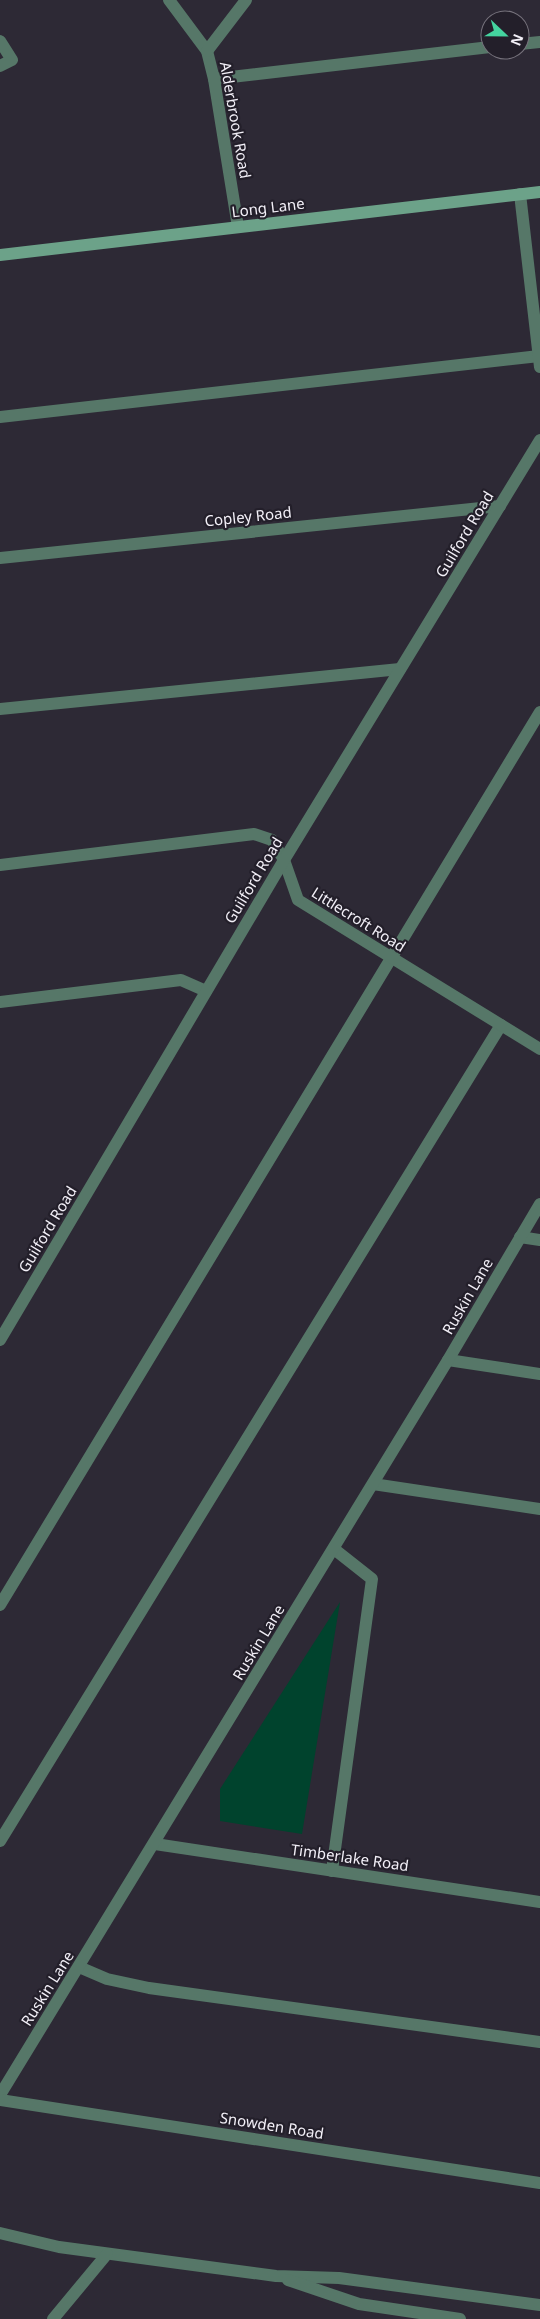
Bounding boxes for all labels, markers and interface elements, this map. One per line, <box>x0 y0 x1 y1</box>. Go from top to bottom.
north arrow <box>480 10 530 60</box>
text: N <box>507 31 528 49</box>
street label: Alderbrook Road <box>216 60 256 180</box>
street label: Long Lane <box>230 193 306 221</box>
street label: Guilford Road <box>430 487 498 581</box>
street label: Copley Road <box>203 501 293 531</box>
street label: Guilford Road <box>219 833 287 927</box>
street label: Littlecroft Road <box>308 882 410 956</box>
street label: Guilford Road <box>13 1182 81 1276</box>
street label: Ruskin Lane <box>437 1254 497 1338</box>
street label: Ruskin Lane <box>228 1600 288 1684</box>
street label: Timberlake Road <box>290 1839 410 1875</box>
street label: Ruskin Lane <box>16 1947 78 2029</box>
street label: Snowden Road <box>219 2107 325 2143</box>

